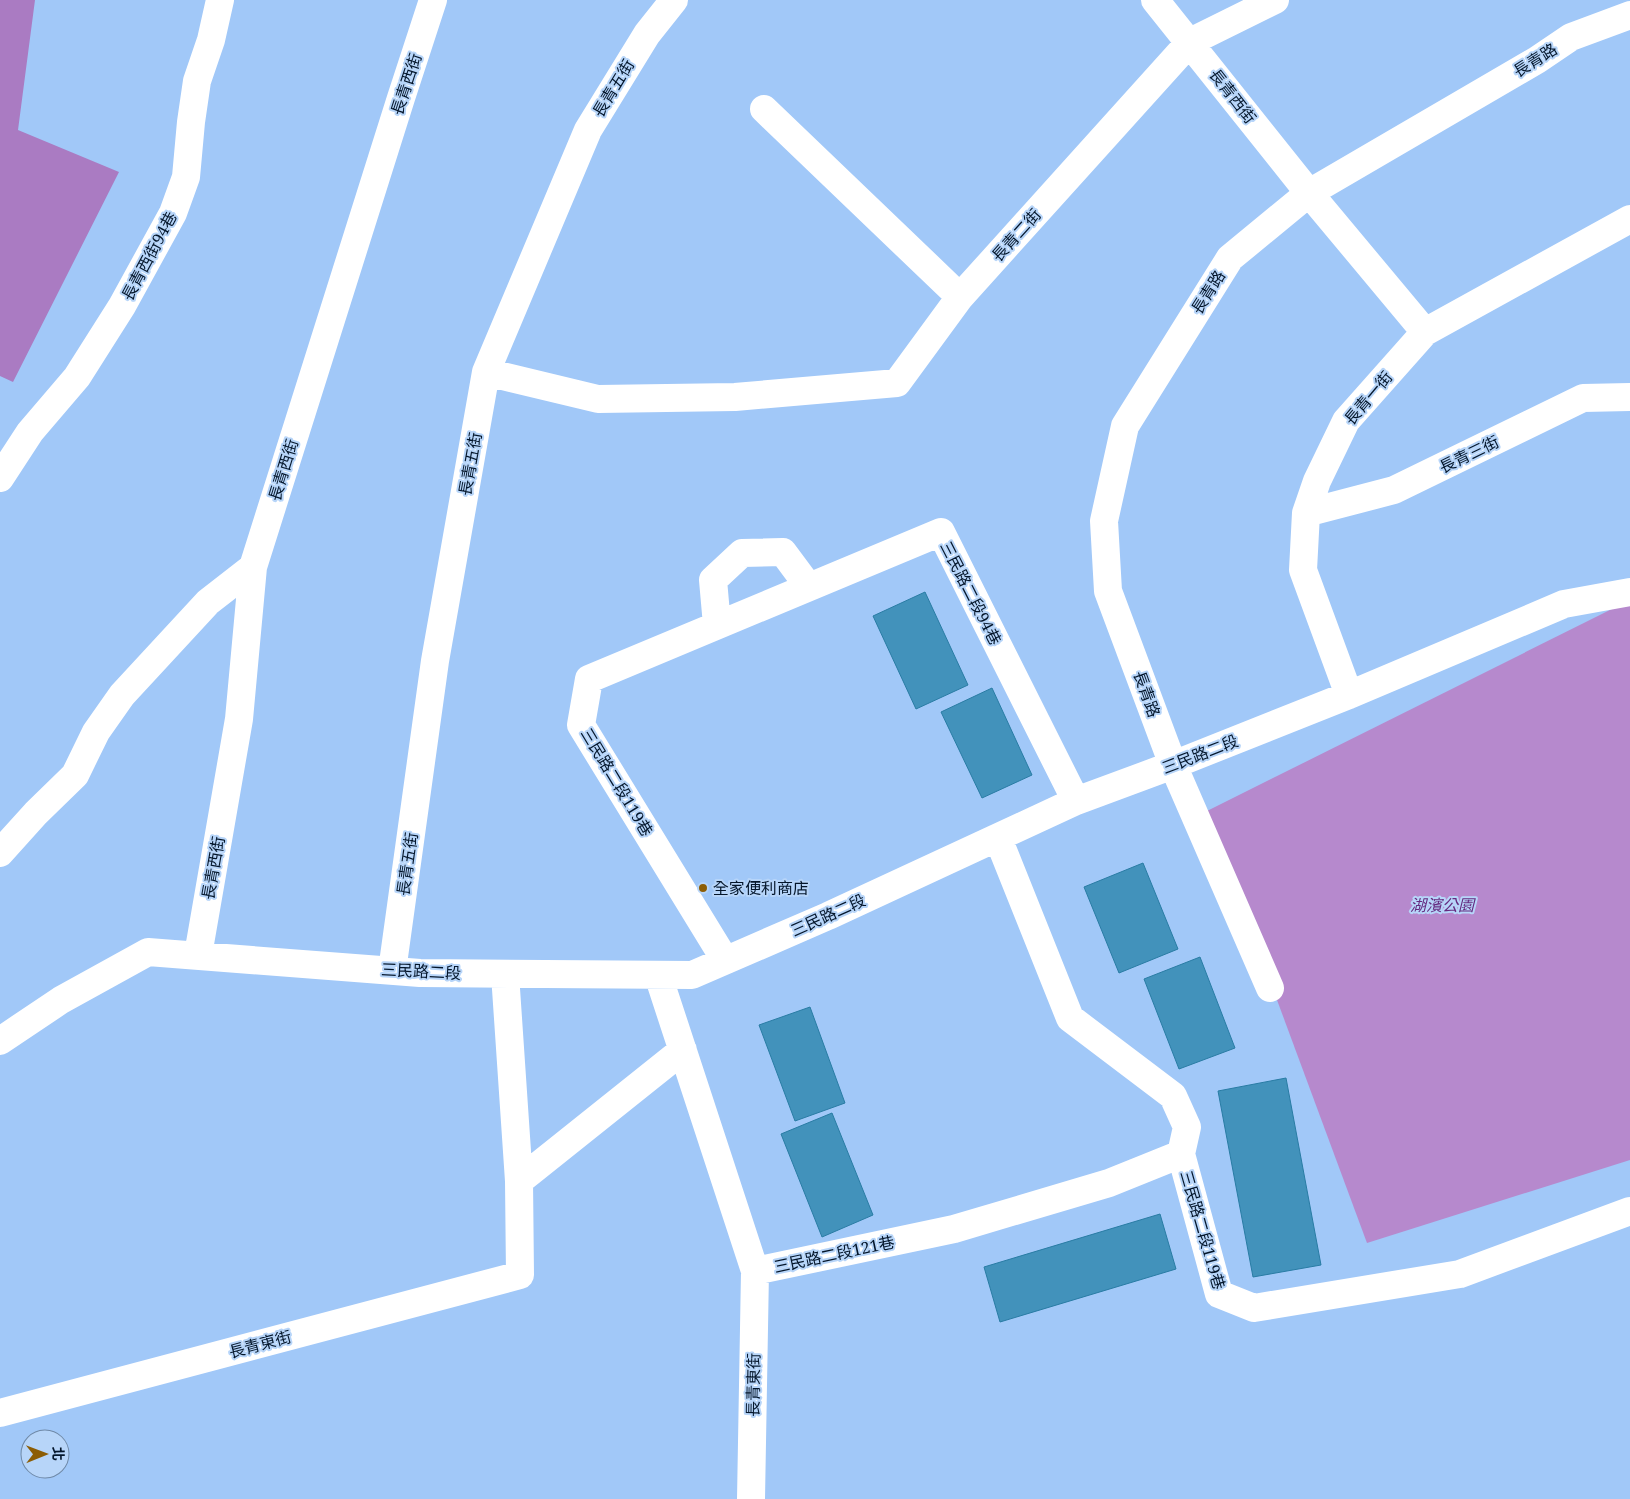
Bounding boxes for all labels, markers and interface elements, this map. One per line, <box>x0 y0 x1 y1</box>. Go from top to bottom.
street label: 長青路 <box>1509 38 1561 82</box>
street label: 長青西街 <box>386 50 426 118</box>
street label: 長青五街 <box>587 55 639 121</box>
street label: 長青西街 <box>1205 64 1261 128</box>
street label: 長青二街 <box>986 204 1046 266</box>
street label: 長青西街94巷 <box>116 208 182 304</box>
street label: 長青路 <box>1186 266 1230 318</box>
street label: 長青一街 <box>1339 366 1397 430</box>
street label: 長青三街 <box>1435 430 1503 478</box>
street label: 長青五街 <box>454 431 486 497</box>
street label: 長青西街 <box>263 436 303 504</box>
street label: 三民路二段94巷 <box>935 537 1007 649</box>
street label: 長青路 <box>1128 668 1166 720</box>
street label: 三民路二段119巷 <box>576 724 658 840</box>
street label: 三民路二段 <box>1159 729 1241 779</box>
street label: 長青五街 <box>392 831 422 897</box>
street label: 長青西街 <box>197 835 229 901</box>
place label: 全家便利商店 <box>713 877 809 899</box>
marker: 全家便利商店 <box>697 882 709 894</box>
street label: 三民路二段 <box>787 889 869 941</box>
park label: 湖濱公園 <box>1410 894 1476 916</box>
street label: 三民路二段 <box>380 958 462 984</box>
street label: 三民路二段119巷 <box>1175 1168 1231 1292</box>
street label: 三民路二段121巷 <box>772 1230 896 1278</box>
street label: 長青東街 <box>226 1325 294 1363</box>
street label: 長青東街 <box>741 1353 765 1417</box>
north arrow <box>20 1429 70 1479</box>
text: 北 <box>49 1447 68 1461</box>

